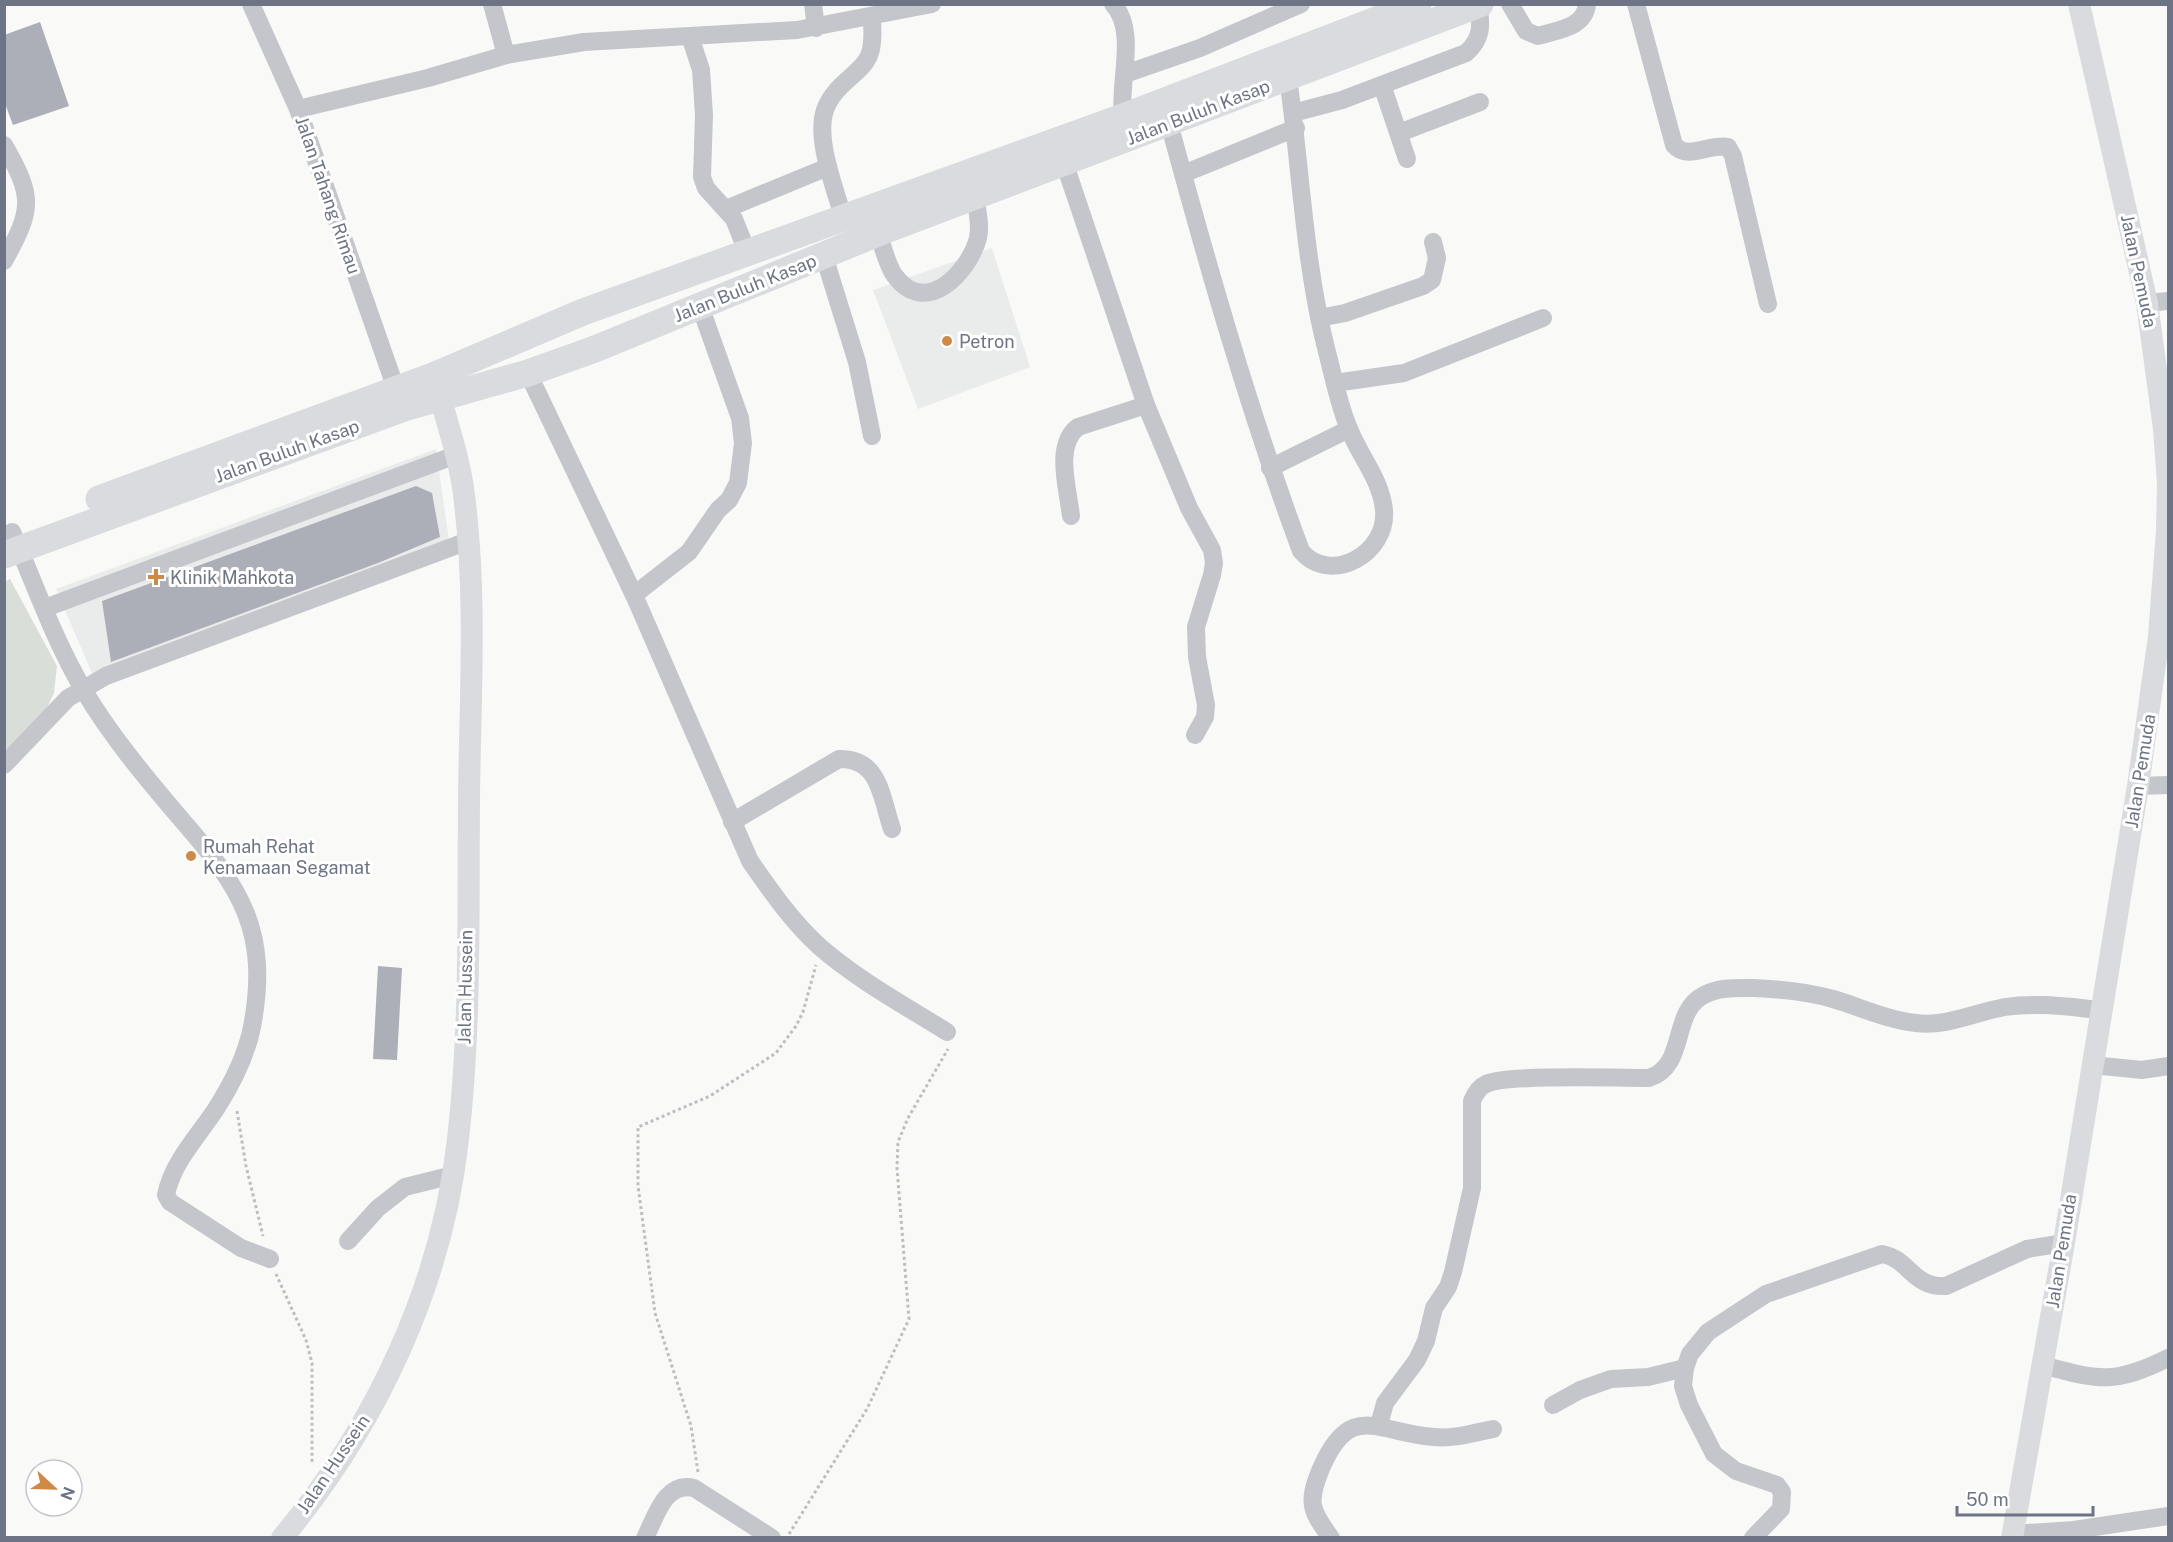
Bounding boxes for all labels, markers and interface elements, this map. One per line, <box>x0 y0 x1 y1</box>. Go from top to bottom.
street label: Jalan Buluh Kasap <box>1123 75 1273 149</box>
street label: Jalan Tahang Rimau <box>291 113 365 277</box>
street label: Jalan Pemuda <box>2117 212 2161 330</box>
street label: Jalan Buluh Kasap <box>671 250 819 326</box>
place label: Petron <box>959 331 1015 352</box>
marker: Petron <box>940 334 954 348</box>
street label: Jalan Buluh Kasap <box>212 415 362 487</box>
place label: Klinik Mahkota <box>170 567 294 588</box>
marker: Klinik Mahkota <box>147 568 165 586</box>
street label: Jalan Pemuda <box>2121 712 2159 830</box>
place label: Rumah Rehat Kenamaan Segamat <box>203 836 371 878</box>
marker: Rumah Rehat Kenamaan Segamat <box>184 849 198 863</box>
street label: Jalan Hussein <box>454 930 476 1044</box>
street label: Jalan Pemuda <box>2042 1192 2080 1310</box>
street label: Jalan Hussein <box>292 1411 374 1517</box>
north arrow <box>24 1458 84 1518</box>
scale bar <box>1957 1479 2094 1517</box>
text: N <box>56 1484 79 1503</box>
text: 50 m <box>1966 1489 2009 1510</box>

